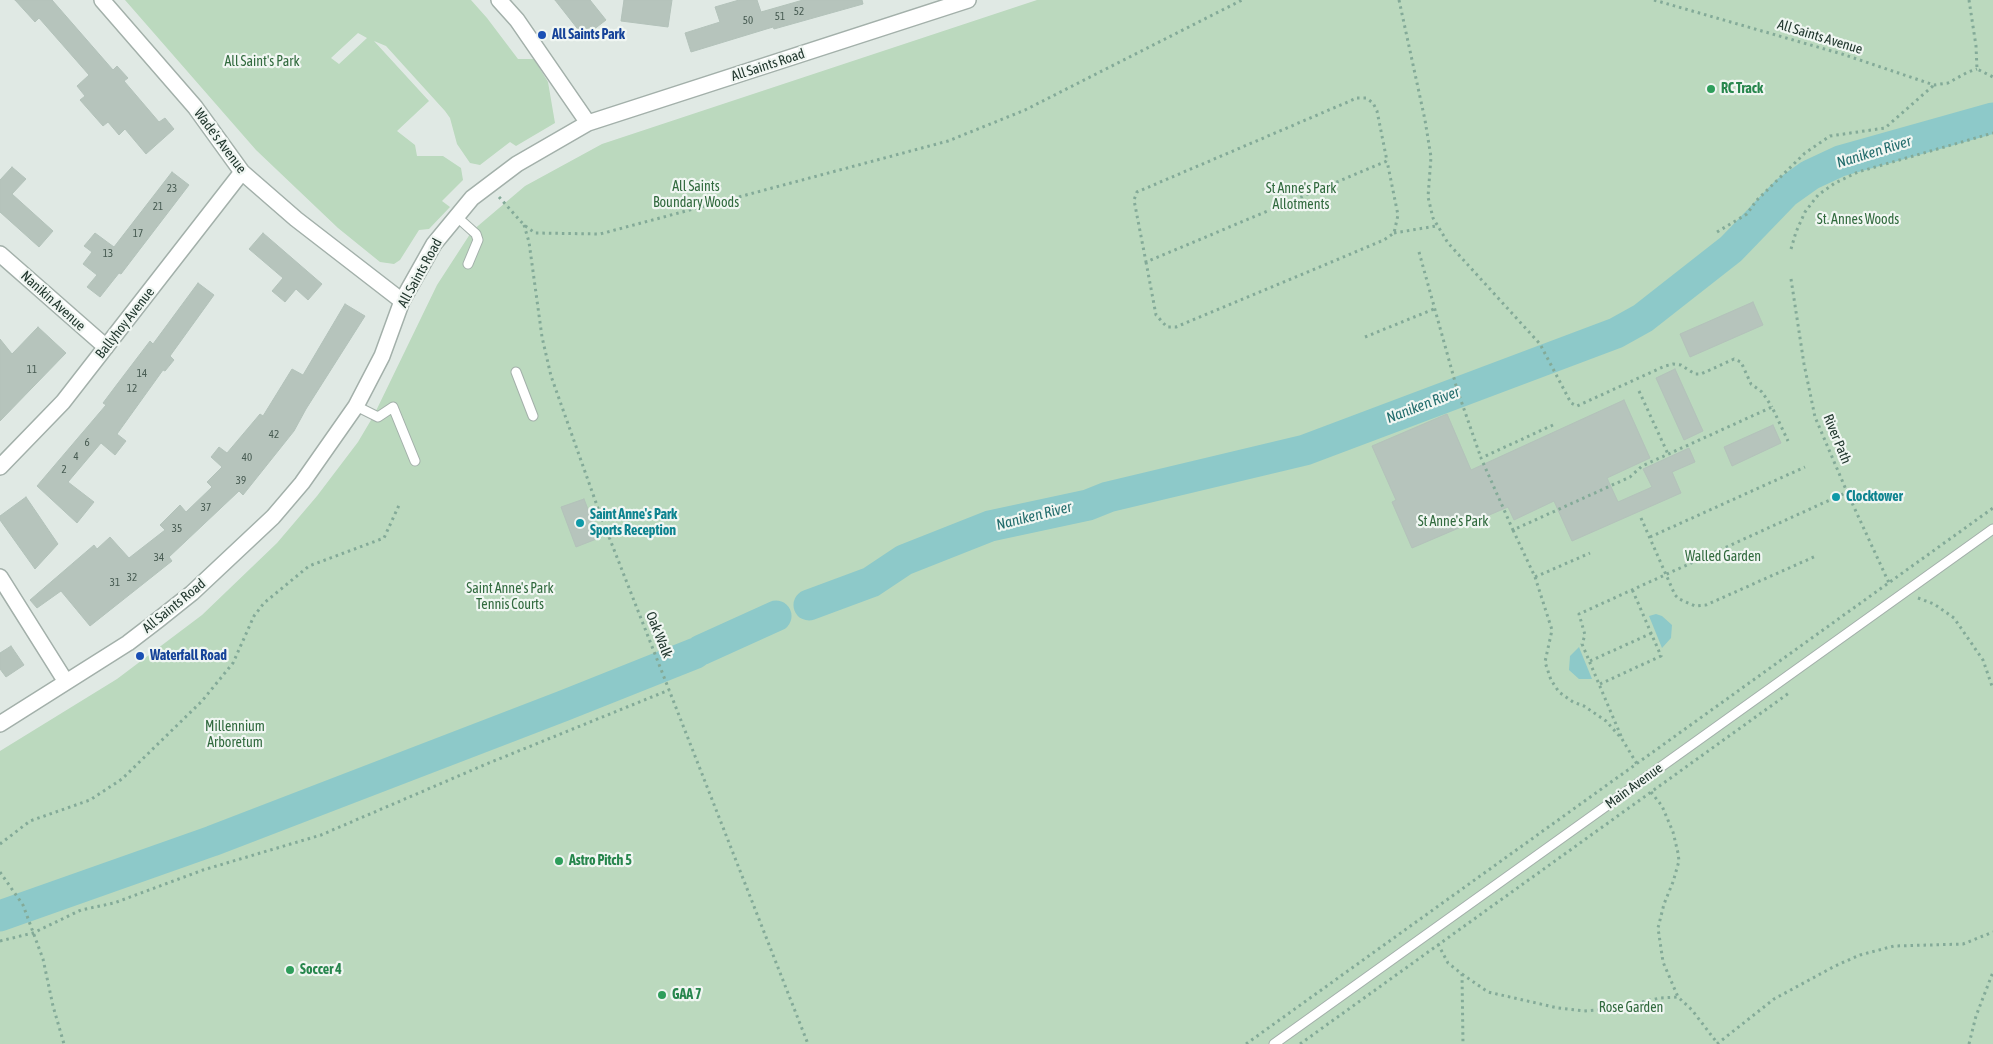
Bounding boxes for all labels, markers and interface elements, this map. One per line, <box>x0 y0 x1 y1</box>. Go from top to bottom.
house number: 52 <box>794 5 804 19</box>
house number: 51 <box>775 10 785 24</box>
house number: 50 <box>743 14 753 28</box>
street label: All Saints Avenue <box>1775 16 1865 58</box>
place label: All Saints Park <box>552 27 625 43</box>
marker: All Saints Park <box>536 29 548 41</box>
street label: All Saints Road <box>729 45 807 85</box>
park label: All Saint's Park <box>224 54 300 70</box>
place label: RC Track <box>1721 81 1763 97</box>
marker: RC Track <box>1705 83 1717 95</box>
street label: Wade's Avenue <box>190 105 250 177</box>
water label: Naniken River <box>1834 132 1914 172</box>
park label: All Saints Boundary Woods <box>653 179 739 212</box>
park label: St Anne's Park Allotments <box>1266 181 1336 213</box>
house number: 23 <box>167 182 177 196</box>
house number: 21 <box>153 200 163 214</box>
park label: St. Annes Woods <box>1817 212 1899 228</box>
house number: 17 <box>133 227 143 241</box>
street label: All Saints Road <box>394 236 446 310</box>
house number: 13 <box>103 247 113 261</box>
street label: Nanikin Avenue <box>17 268 89 334</box>
street label: Ballyhoy Avenue <box>92 284 158 362</box>
house number: 11 <box>27 363 37 377</box>
house number: 14 <box>137 367 147 381</box>
house number: 12 <box>127 382 137 396</box>
water label: Naniken River <box>1384 383 1462 427</box>
street label: River Path <box>1819 412 1855 466</box>
house number: 42 <box>269 428 279 442</box>
house number: 6 <box>84 436 90 450</box>
house number: 4 <box>73 450 79 464</box>
house number: 40 <box>242 451 252 465</box>
house number: 2 <box>61 463 67 477</box>
house number: 39 <box>236 474 246 488</box>
place label: Clocktower <box>1846 489 1903 505</box>
marker: Clocktower <box>1830 491 1842 503</box>
water label: Naniken River <box>994 498 1074 534</box>
house number: 37 <box>201 501 211 515</box>
place label: Saint Anne's Park Sports Reception <box>590 507 677 540</box>
park label: St Anne's Park <box>1418 514 1488 530</box>
marker: Saint Anne's Park Sports Reception <box>574 517 586 529</box>
house number: 35 <box>172 522 182 536</box>
park label: Walled Garden <box>1685 549 1761 565</box>
house number: 34 <box>154 551 164 565</box>
house number: 32 <box>127 571 137 585</box>
street label: All Saints Road <box>139 575 209 637</box>
house number: 31 <box>110 576 120 590</box>
park label: Saint Anne's Park Tennis Courts <box>466 581 554 614</box>
street label: Oak Walk <box>642 609 676 661</box>
place label: Waterfall Road <box>150 648 227 664</box>
marker: Waterfall Road <box>134 650 146 662</box>
park label: Millennium Arboretum <box>205 719 265 752</box>
street label: Main Avenue <box>1602 760 1666 812</box>
place label: Astro Pitch 5 <box>569 853 632 869</box>
marker: Astro Pitch 5 <box>553 855 565 867</box>
place label: Soccer 4 <box>300 962 342 978</box>
marker: Soccer 4 <box>284 964 296 976</box>
place label: GAA 7 <box>672 987 702 1003</box>
marker: GAA 7 <box>656 989 668 1001</box>
park label: Rose Garden <box>1599 1000 1663 1016</box>

